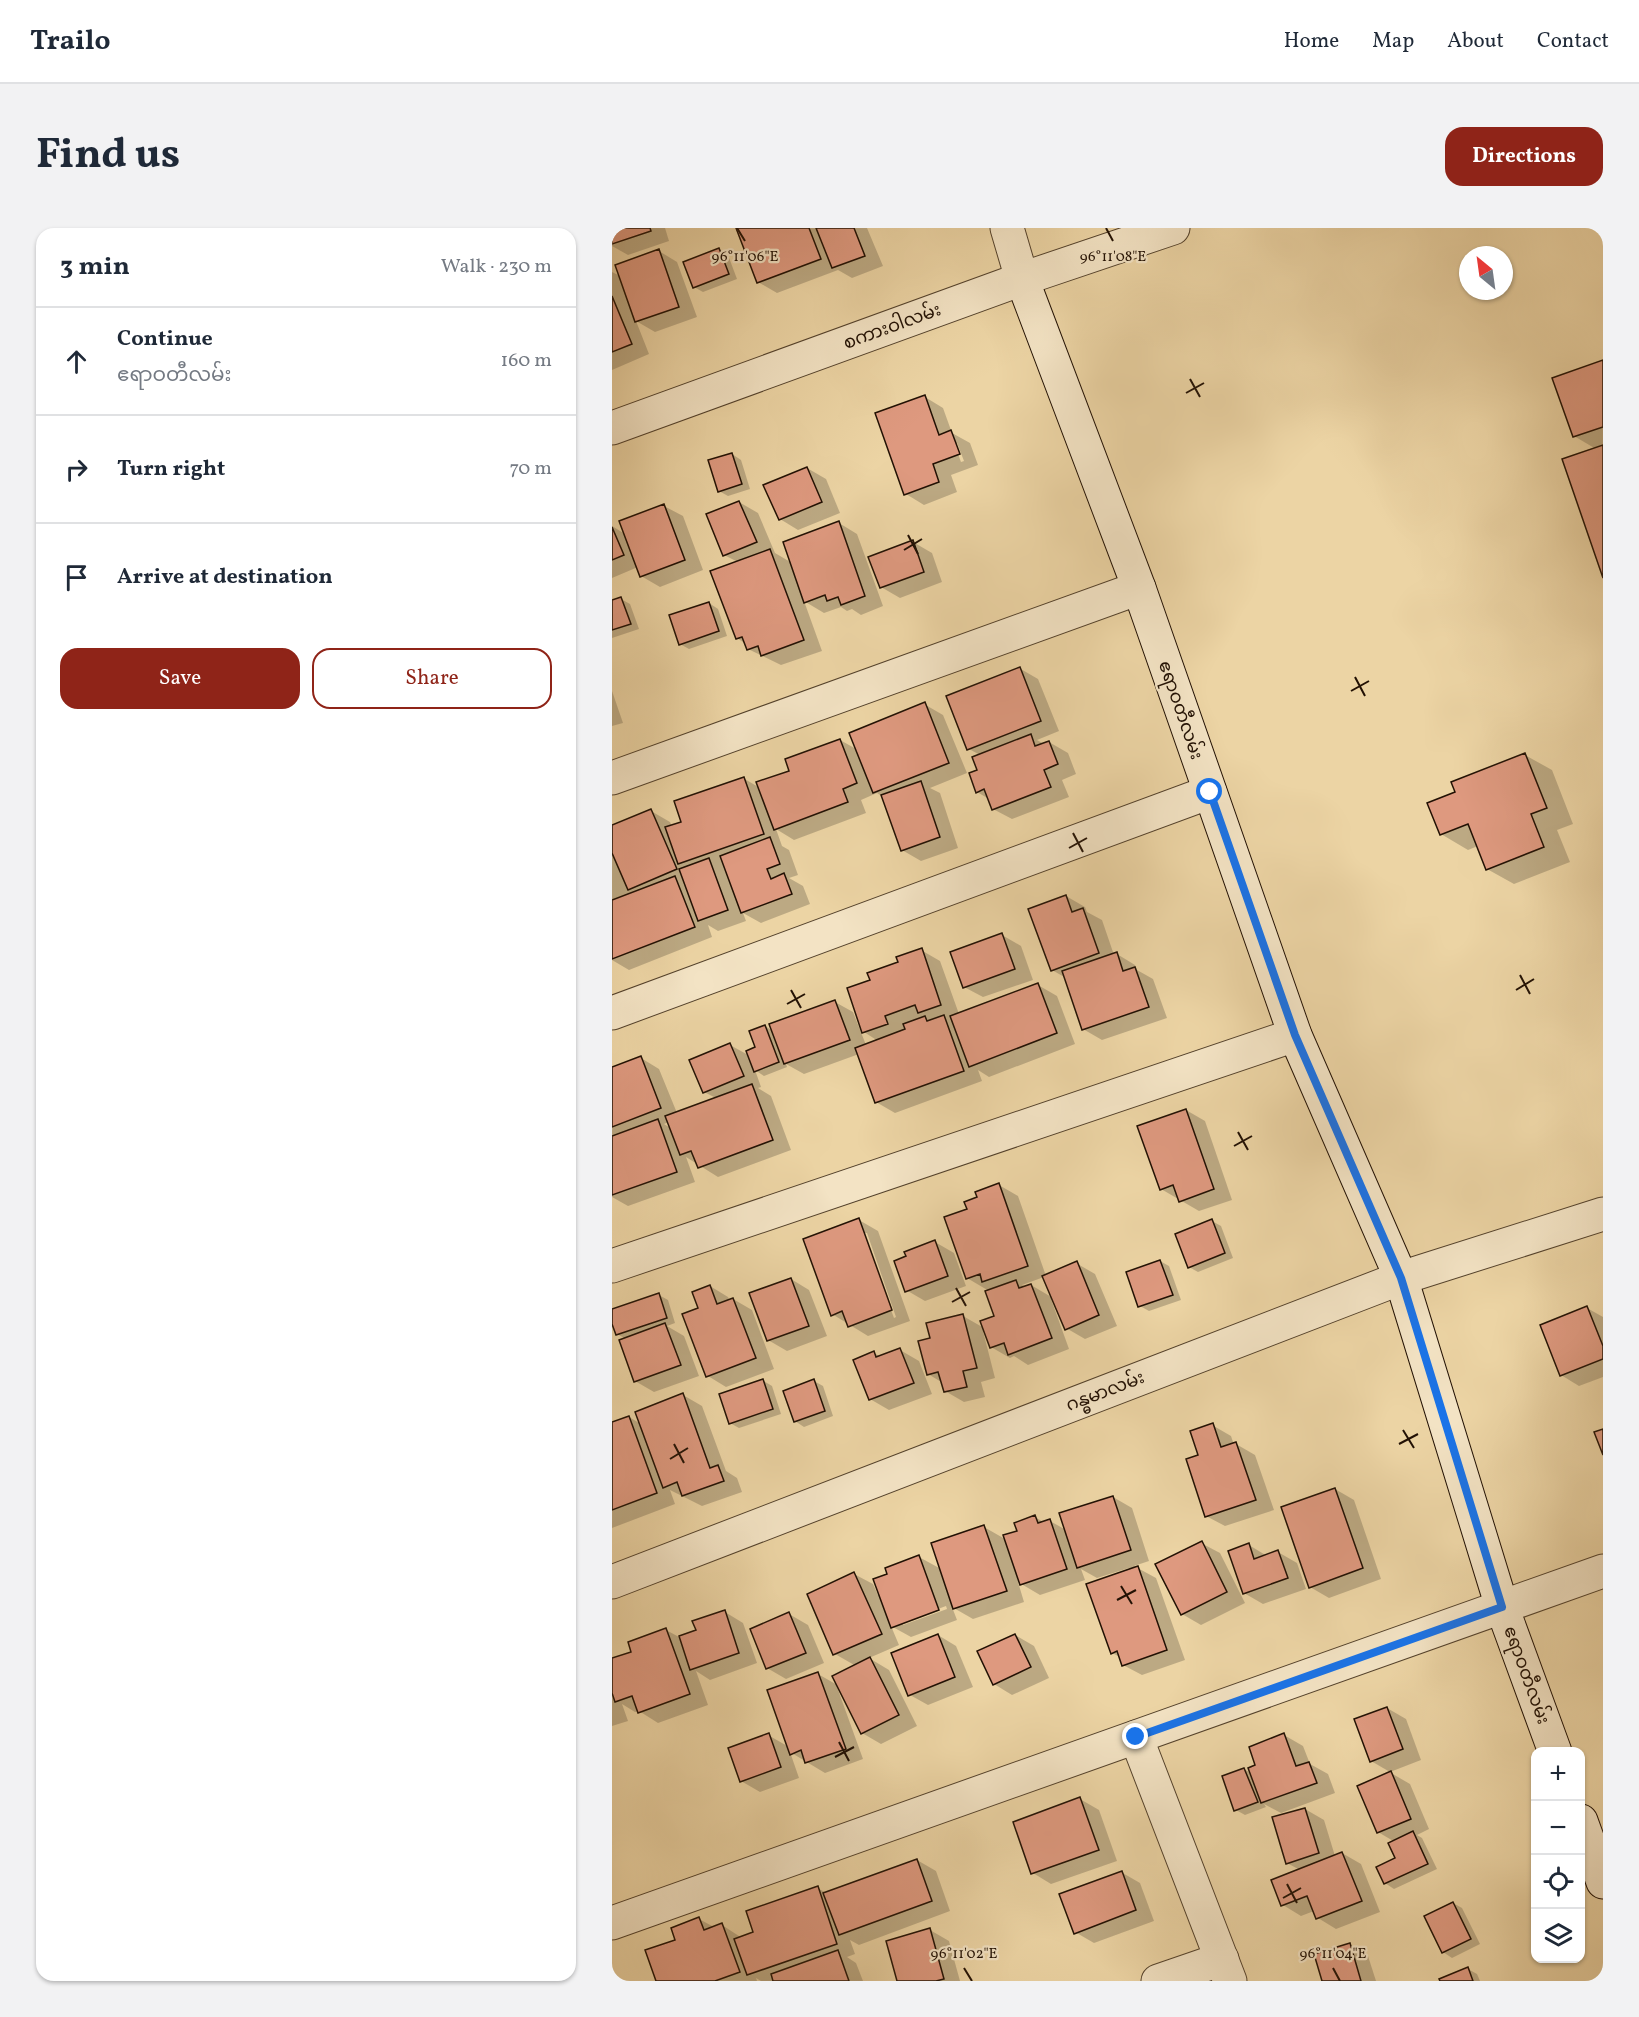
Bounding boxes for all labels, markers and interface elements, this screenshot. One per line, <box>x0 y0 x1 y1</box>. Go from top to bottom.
text: Trailo <box>30 22 111 61</box>
text: Home <box>1284 27 1339 56</box>
text: Map <box>1372 27 1414 56</box>
text: About <box>1447 27 1504 56</box>
text: Contact <box>1537 27 1609 56</box>
text: Find us <box>36 127 180 186</box>
button: Directions <box>1445 127 1603 186</box>
north arrow <box>1459 246 1513 300</box>
text: 96°11'06"E <box>712 247 778 268</box>
text: 96°11'08"E <box>1080 247 1146 268</box>
text: 3 min <box>60 249 130 285</box>
text: Walk · 230 m <box>441 253 552 281</box>
street label: စကားဝါလမ်း <box>839 296 945 357</box>
text: Continue <box>117 324 213 355</box>
icon: ahead <box>60 345 93 378</box>
text: 160 m <box>500 347 552 375</box>
text: ဧရာဝတီလမ်း <box>117 362 231 390</box>
icon: right <box>60 453 93 486</box>
text: Turn right <box>117 454 225 485</box>
text: 70 m <box>509 455 552 483</box>
icon: arrive <box>60 561 93 594</box>
text: Arrive at destination <box>117 562 333 593</box>
button: Save <box>60 648 300 709</box>
button: Share <box>312 648 552 709</box>
street label: ဧရာဝတီလမ်း <box>1150 657 1211 764</box>
route start <box>1196 778 1222 804</box>
street label: ဂန္ဓမာလမ်း <box>1062 1364 1149 1420</box>
street label: ဧရာဝတီလမ်း <box>1495 1622 1558 1729</box>
route end <box>1122 1723 1148 1749</box>
map controls <box>1531 1747 1585 1963</box>
button: + <box>1531 1747 1585 1801</box>
button: − <box>1531 1801 1585 1855</box>
button: locate <box>1531 1855 1585 1909</box>
button: layers <box>1531 1909 1585 1963</box>
text: 96°11'02"E <box>931 1944 997 1965</box>
text: 96°11'04"E <box>1299 1944 1367 1965</box>

